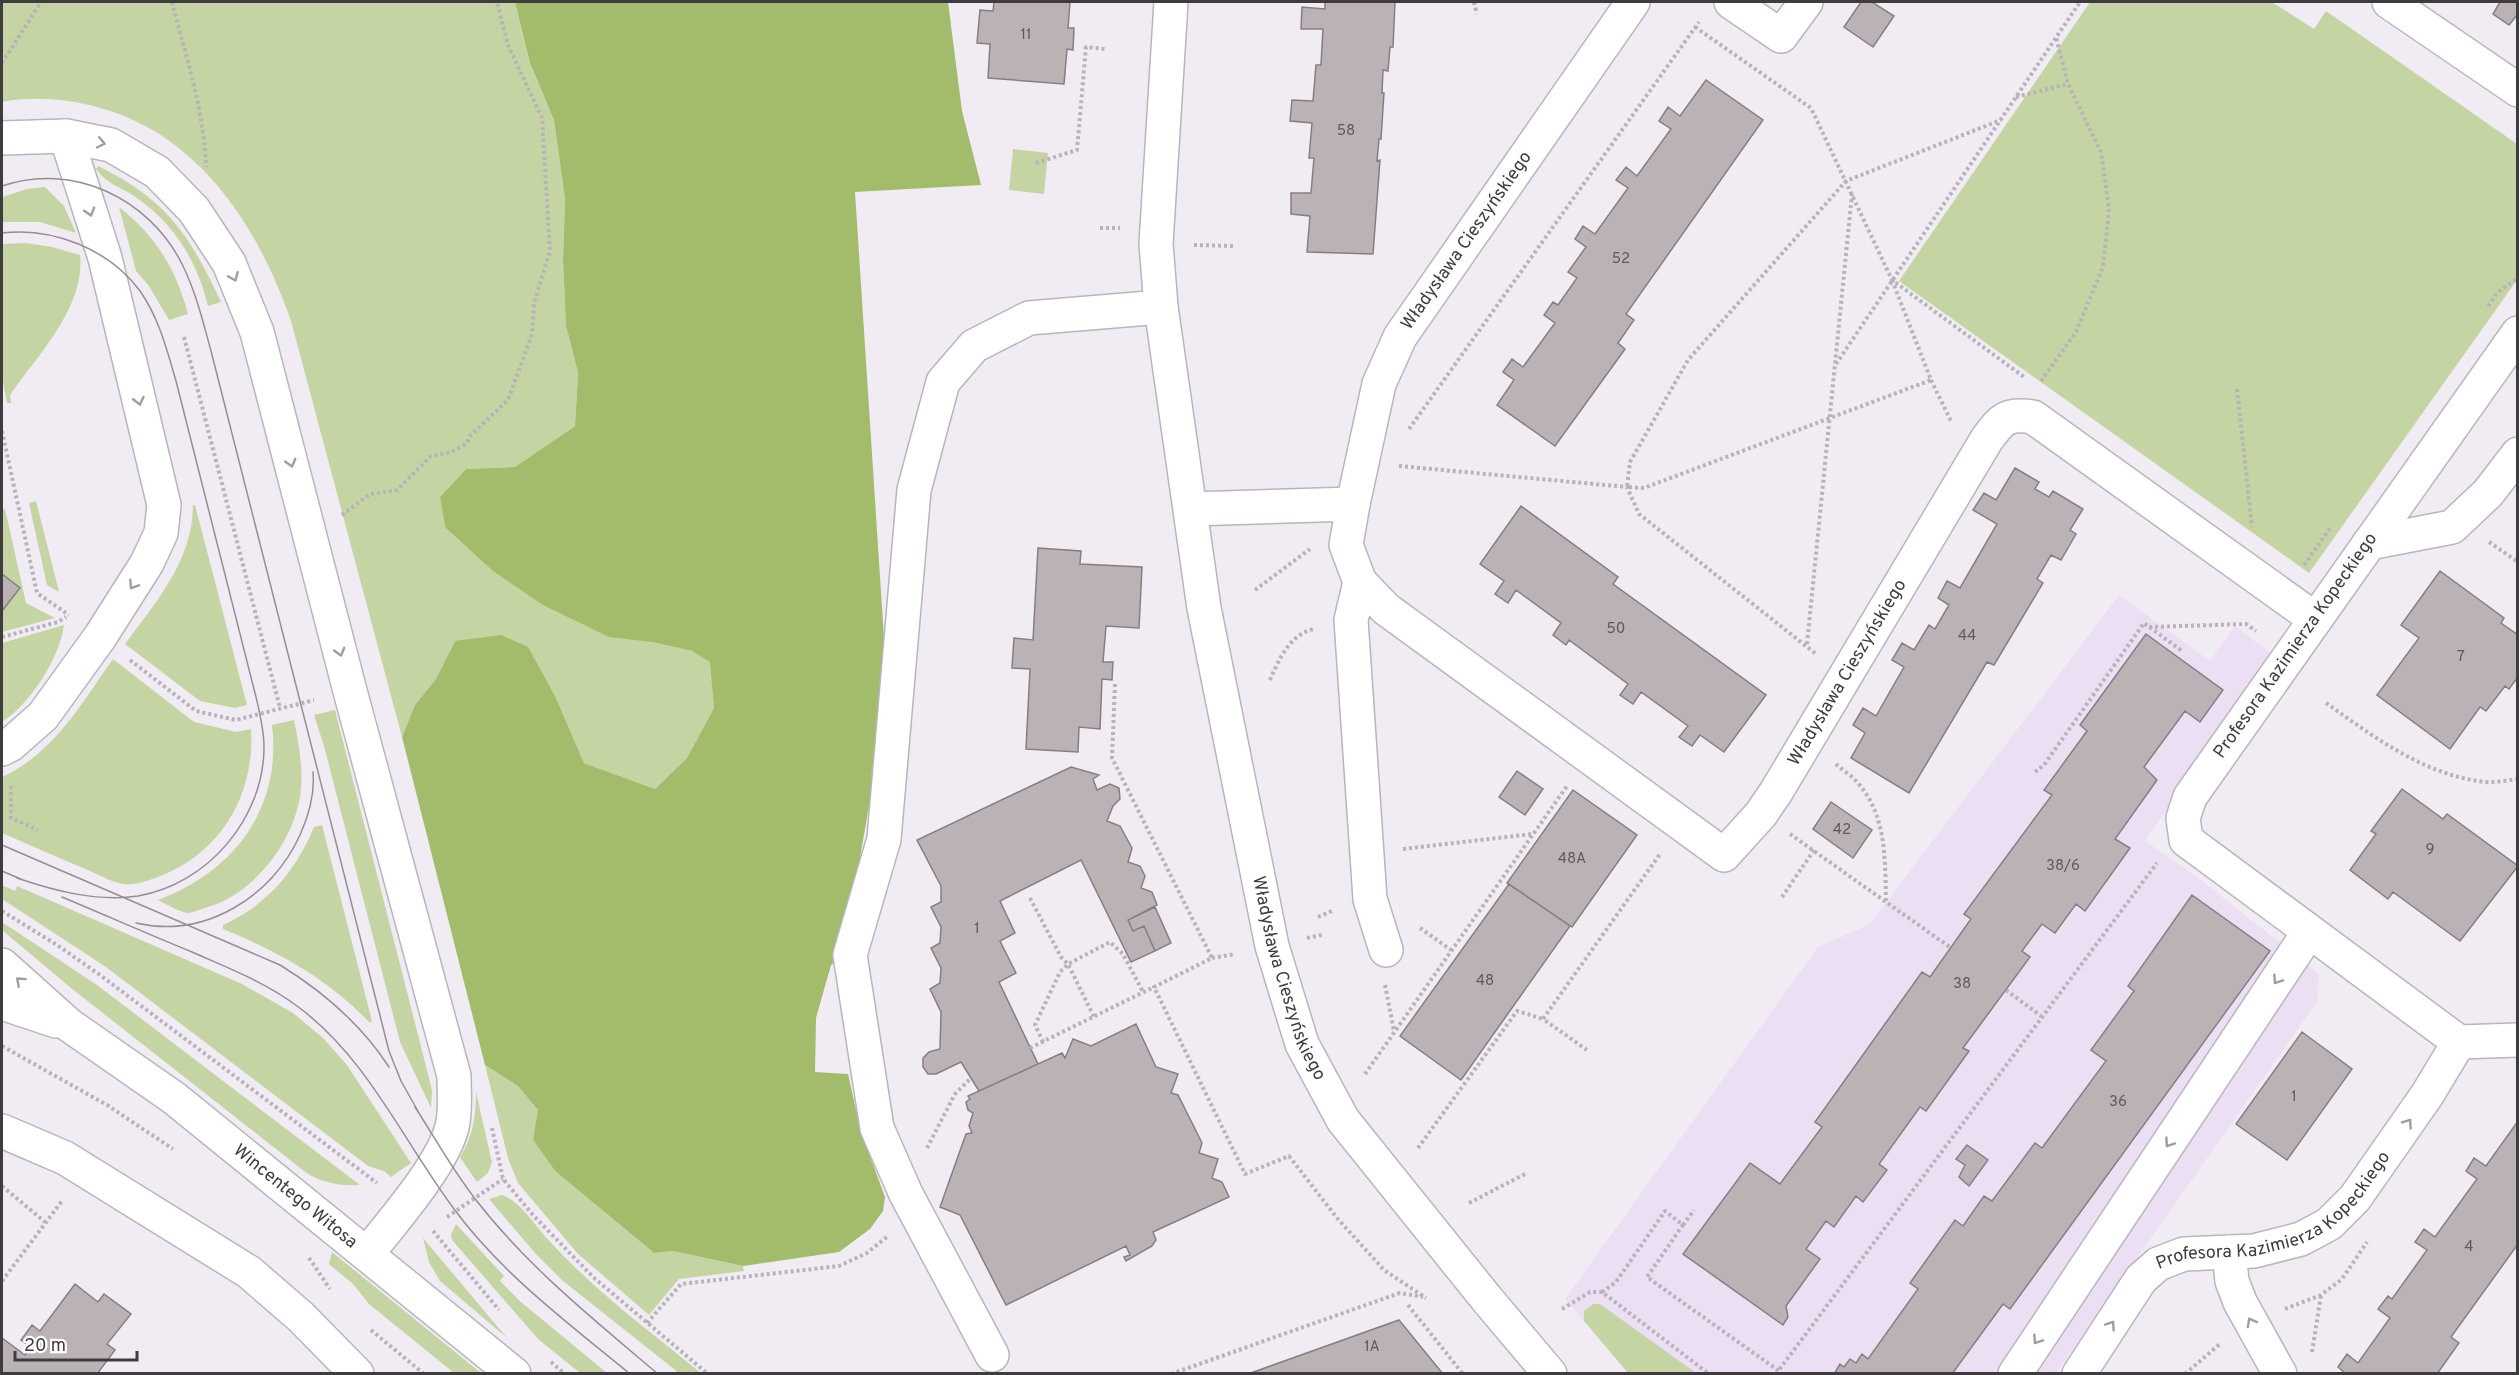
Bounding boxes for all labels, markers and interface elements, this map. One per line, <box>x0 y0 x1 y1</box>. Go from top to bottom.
house number: 11 <box>1020 26 1032 45</box>
house number: 58 <box>1337 122 1355 141</box>
one-way arrow <box>96 136 106 149</box>
street label: Władysława Cieszyńskiego <box>1396 147 1538 335</box>
one-way arrow <box>83 206 95 217</box>
house number: 52 <box>1612 250 1630 269</box>
one-way arrow <box>227 271 239 282</box>
one-way arrow <box>131 395 144 405</box>
one-way arrow <box>284 458 297 468</box>
street label: Profesora Kazimierza Kopeckiego <box>2209 529 2383 763</box>
street label: Władysława Cieszyńskiego <box>1783 575 1912 770</box>
one-way arrow <box>129 579 140 590</box>
house number: 50 <box>1607 620 1625 639</box>
house number: 44 <box>1958 627 1976 646</box>
one-way arrow <box>333 647 346 657</box>
house number: 7 <box>2457 648 2465 667</box>
house number: 42 <box>1833 821 1851 840</box>
house number: 9 <box>2426 841 2434 860</box>
house number: 48A <box>1558 850 1586 869</box>
house number: 38/6 <box>2046 857 2080 876</box>
street label: Władysława Cieszyńskiego <box>1247 874 1331 1084</box>
house number: 1 <box>974 920 980 939</box>
house number: 48 <box>1476 972 1494 991</box>
one-way arrow <box>2273 974 2284 985</box>
house number: 38 <box>1953 975 1971 994</box>
one-way arrow <box>16 977 27 988</box>
house number: 1 <box>2291 1088 2297 1107</box>
house number: 36 <box>2109 1093 2127 1112</box>
one-way arrow <box>2401 1119 2412 1130</box>
one-way arrow <box>2165 1136 2176 1147</box>
street label: Wincentego Witosa <box>228 1139 362 1254</box>
street label: Profesora Kazimierza Kopeckiego <box>2153 1147 2396 1275</box>
house number: 4 <box>2464 1238 2474 1257</box>
one-way arrow <box>2247 1318 2258 1328</box>
one-way arrow <box>2104 1320 2115 1331</box>
scale bar <box>15 1324 136 1362</box>
one-way arrow <box>2033 1334 2045 1344</box>
text: 20 m <box>24 1335 66 1358</box>
house number: 1A <box>1364 1338 1380 1357</box>

